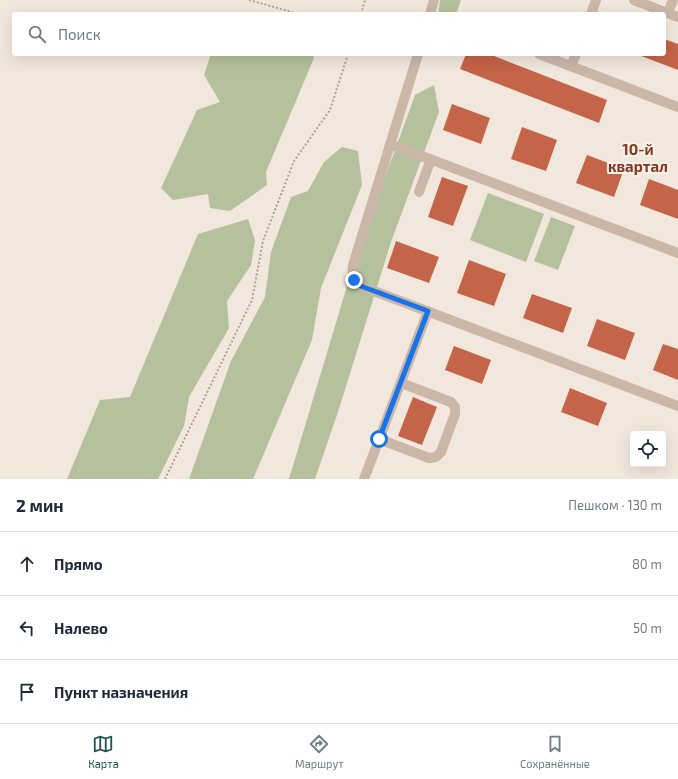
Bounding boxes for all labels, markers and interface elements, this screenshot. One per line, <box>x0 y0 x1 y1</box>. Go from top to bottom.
search box <box>12 12 666 56</box>
icon: search <box>26 23 48 45</box>
text: Поиск <box>58 25 101 43</box>
district label: 10-й квартал <box>608 140 668 175</box>
route end <box>345 271 363 289</box>
route start <box>370 430 388 448</box>
map controls <box>630 431 666 467</box>
button: locate <box>630 431 666 467</box>
text: 2 мин <box>16 495 64 515</box>
text: Пешком · 130 m <box>568 497 662 513</box>
icon: ahead <box>16 553 38 575</box>
text: Прямо <box>54 555 103 573</box>
text: 80 m <box>632 556 662 572</box>
icon: left <box>16 617 38 639</box>
text: Налево <box>54 619 108 637</box>
text: 50 m <box>633 620 662 636</box>
icon: arrive <box>16 681 38 703</box>
text: Пункт назначения <box>54 683 188 701</box>
tab: Карта <box>88 733 119 770</box>
tab: Маршрут <box>295 733 344 770</box>
tab: Сохранённые <box>520 733 590 770</box>

